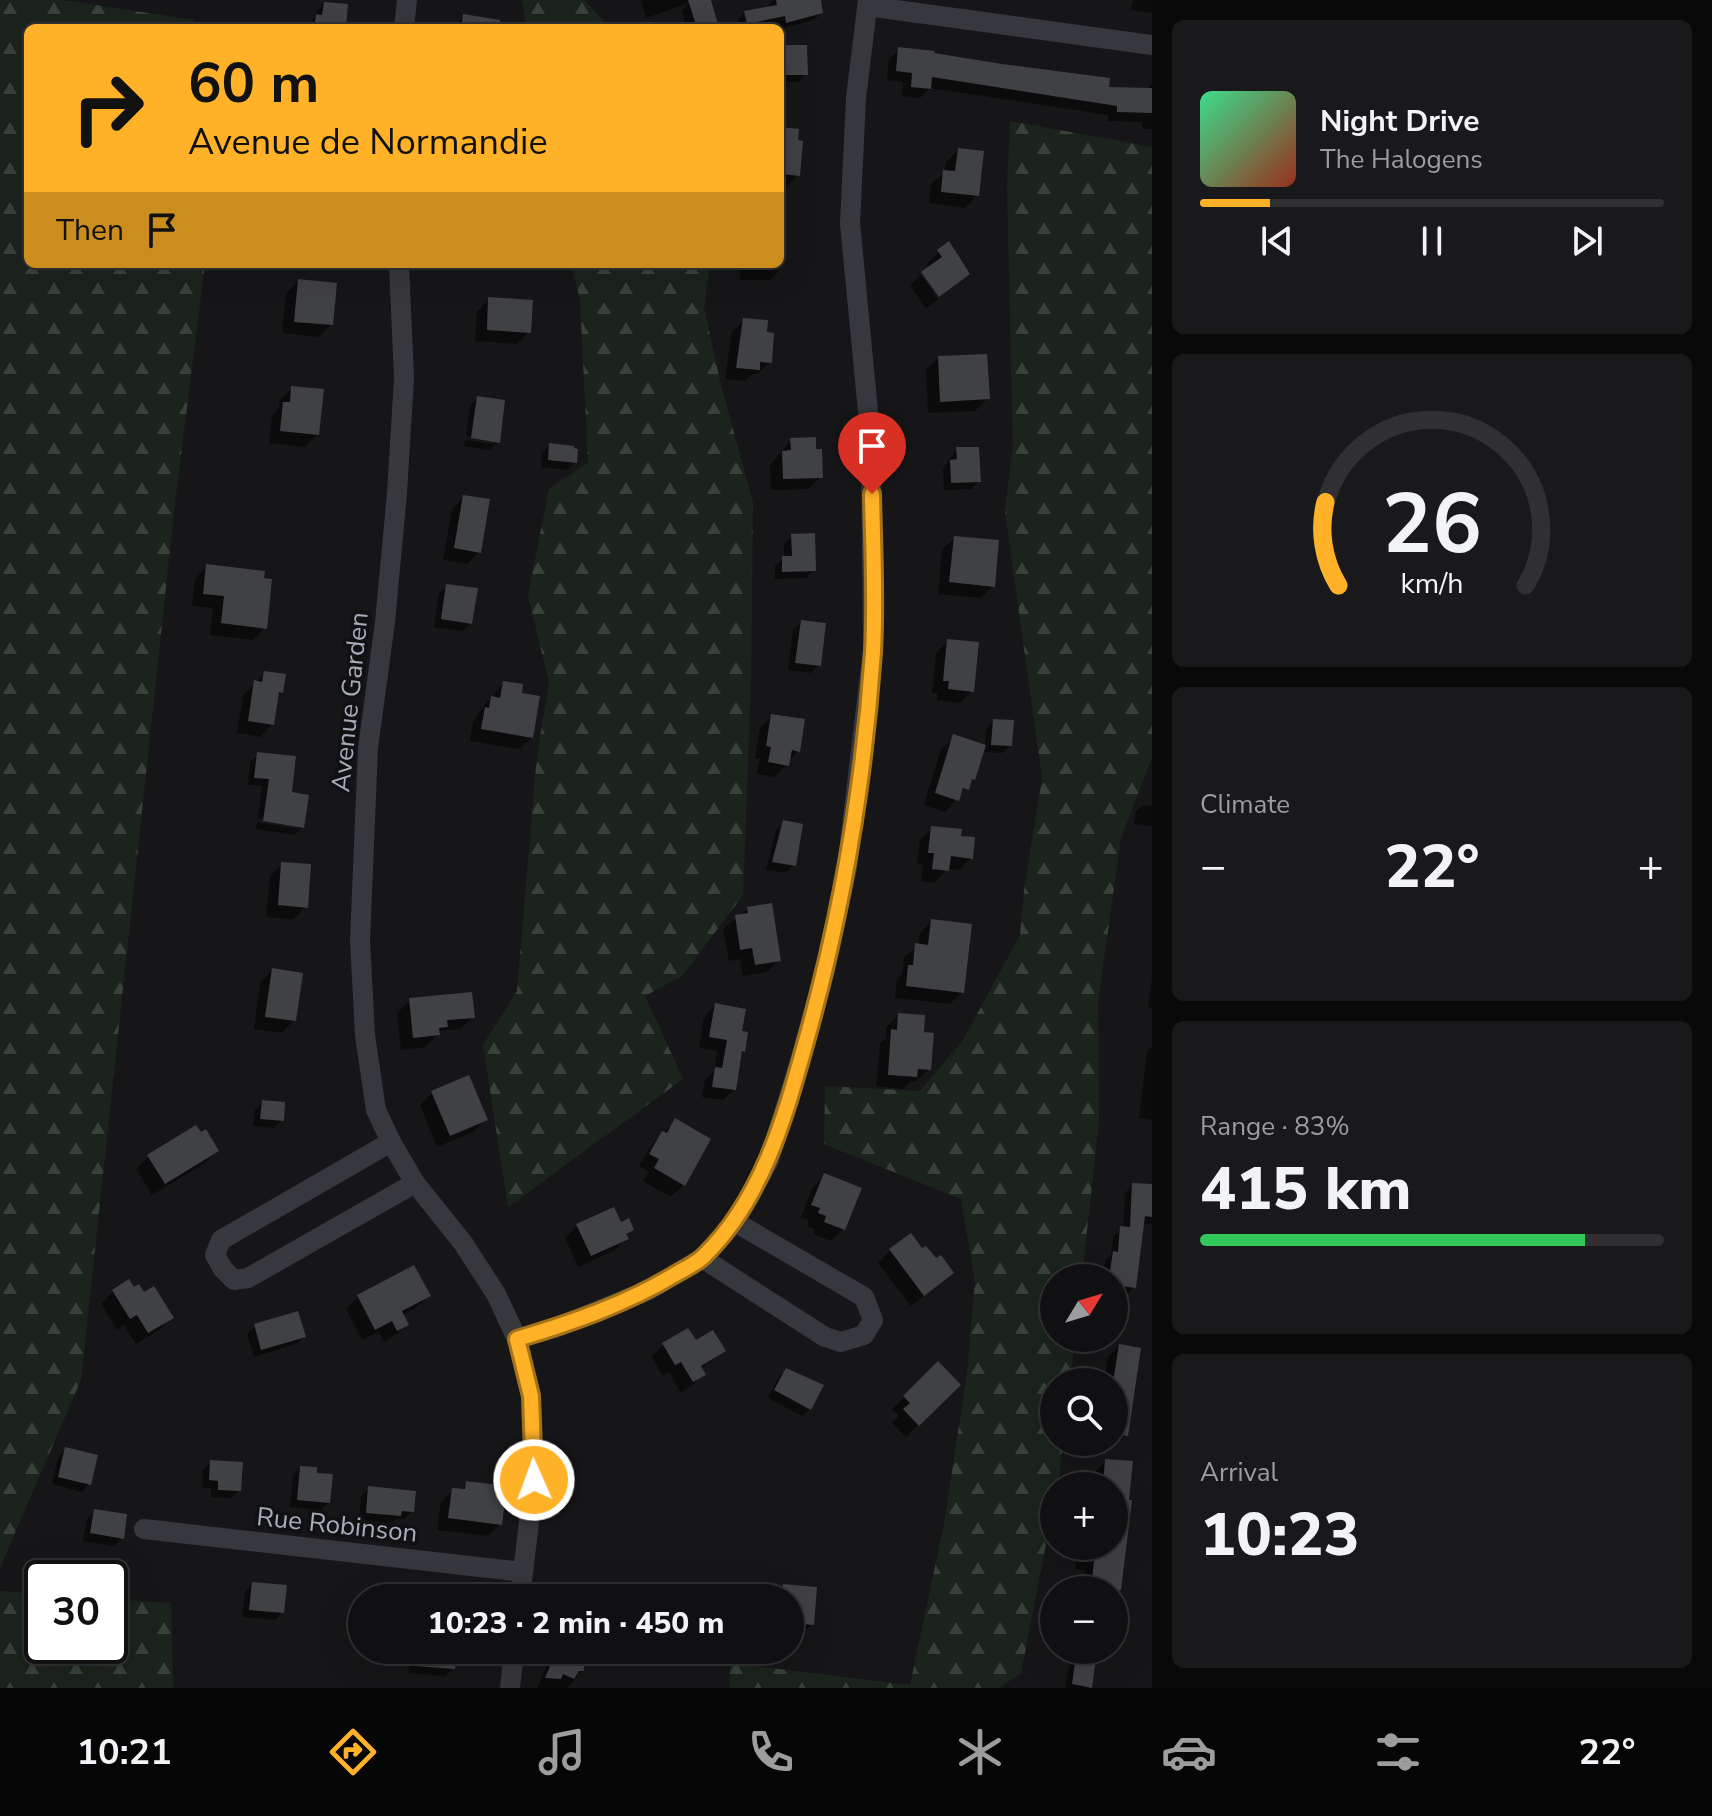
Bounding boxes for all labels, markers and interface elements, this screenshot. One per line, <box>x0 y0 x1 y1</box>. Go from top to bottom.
text: 60 m <box>188 45 319 122</box>
icon: right <box>56 56 160 160</box>
text: Night Drive <box>1320 101 1479 142</box>
text: Avenue de Normandie <box>188 118 548 167</box>
text: The Halogens <box>1320 142 1483 177</box>
icon: arrive <box>140 208 184 252</box>
text: Then <box>56 210 124 251</box>
icon: previous <box>1255 219 1299 263</box>
icon: pause <box>1410 219 1454 263</box>
icon: next <box>1565 219 1609 263</box>
pin <box>838 412 906 494</box>
icon: arrive <box>850 424 894 468</box>
text: 26 <box>1382 468 1482 581</box>
text: km/h <box>1401 565 1463 604</box>
street label: Avenue Garden <box>323 610 377 794</box>
text: Climate <box>1200 787 1290 822</box>
text: 22° <box>1384 826 1480 908</box>
text: − <box>1200 837 1226 897</box>
text: + <box>1638 837 1664 897</box>
text: Range · 83% <box>1200 1109 1350 1144</box>
text: 415 km <box>1200 1148 1412 1230</box>
north arrow <box>1040 1264 1128 1352</box>
map controls <box>1040 1264 1128 1664</box>
button: search <box>1040 1368 1128 1456</box>
position arrow <box>492 1438 576 1522</box>
text: Arrival <box>1200 1455 1278 1490</box>
button: + <box>1040 1472 1128 1560</box>
text: 10:23 <box>1200 1494 1360 1576</box>
street label: Rue Robinson <box>255 1499 419 1551</box>
speed limit sign: 30 <box>24 1560 128 1664</box>
button: − <box>1040 1576 1128 1664</box>
text: 10:23 · 2 min · 450 m <box>428 1603 724 1644</box>
icon: directions <box>325 1724 381 1780</box>
icon: music <box>534 1724 590 1780</box>
icon: phone <box>743 1724 799 1780</box>
icon: climate <box>952 1724 1008 1780</box>
icon: car <box>1161 1724 1217 1780</box>
icon: filters <box>1370 1724 1426 1780</box>
text: 10:21 <box>76 1728 172 1777</box>
text: 22° <box>1579 1728 1635 1777</box>

